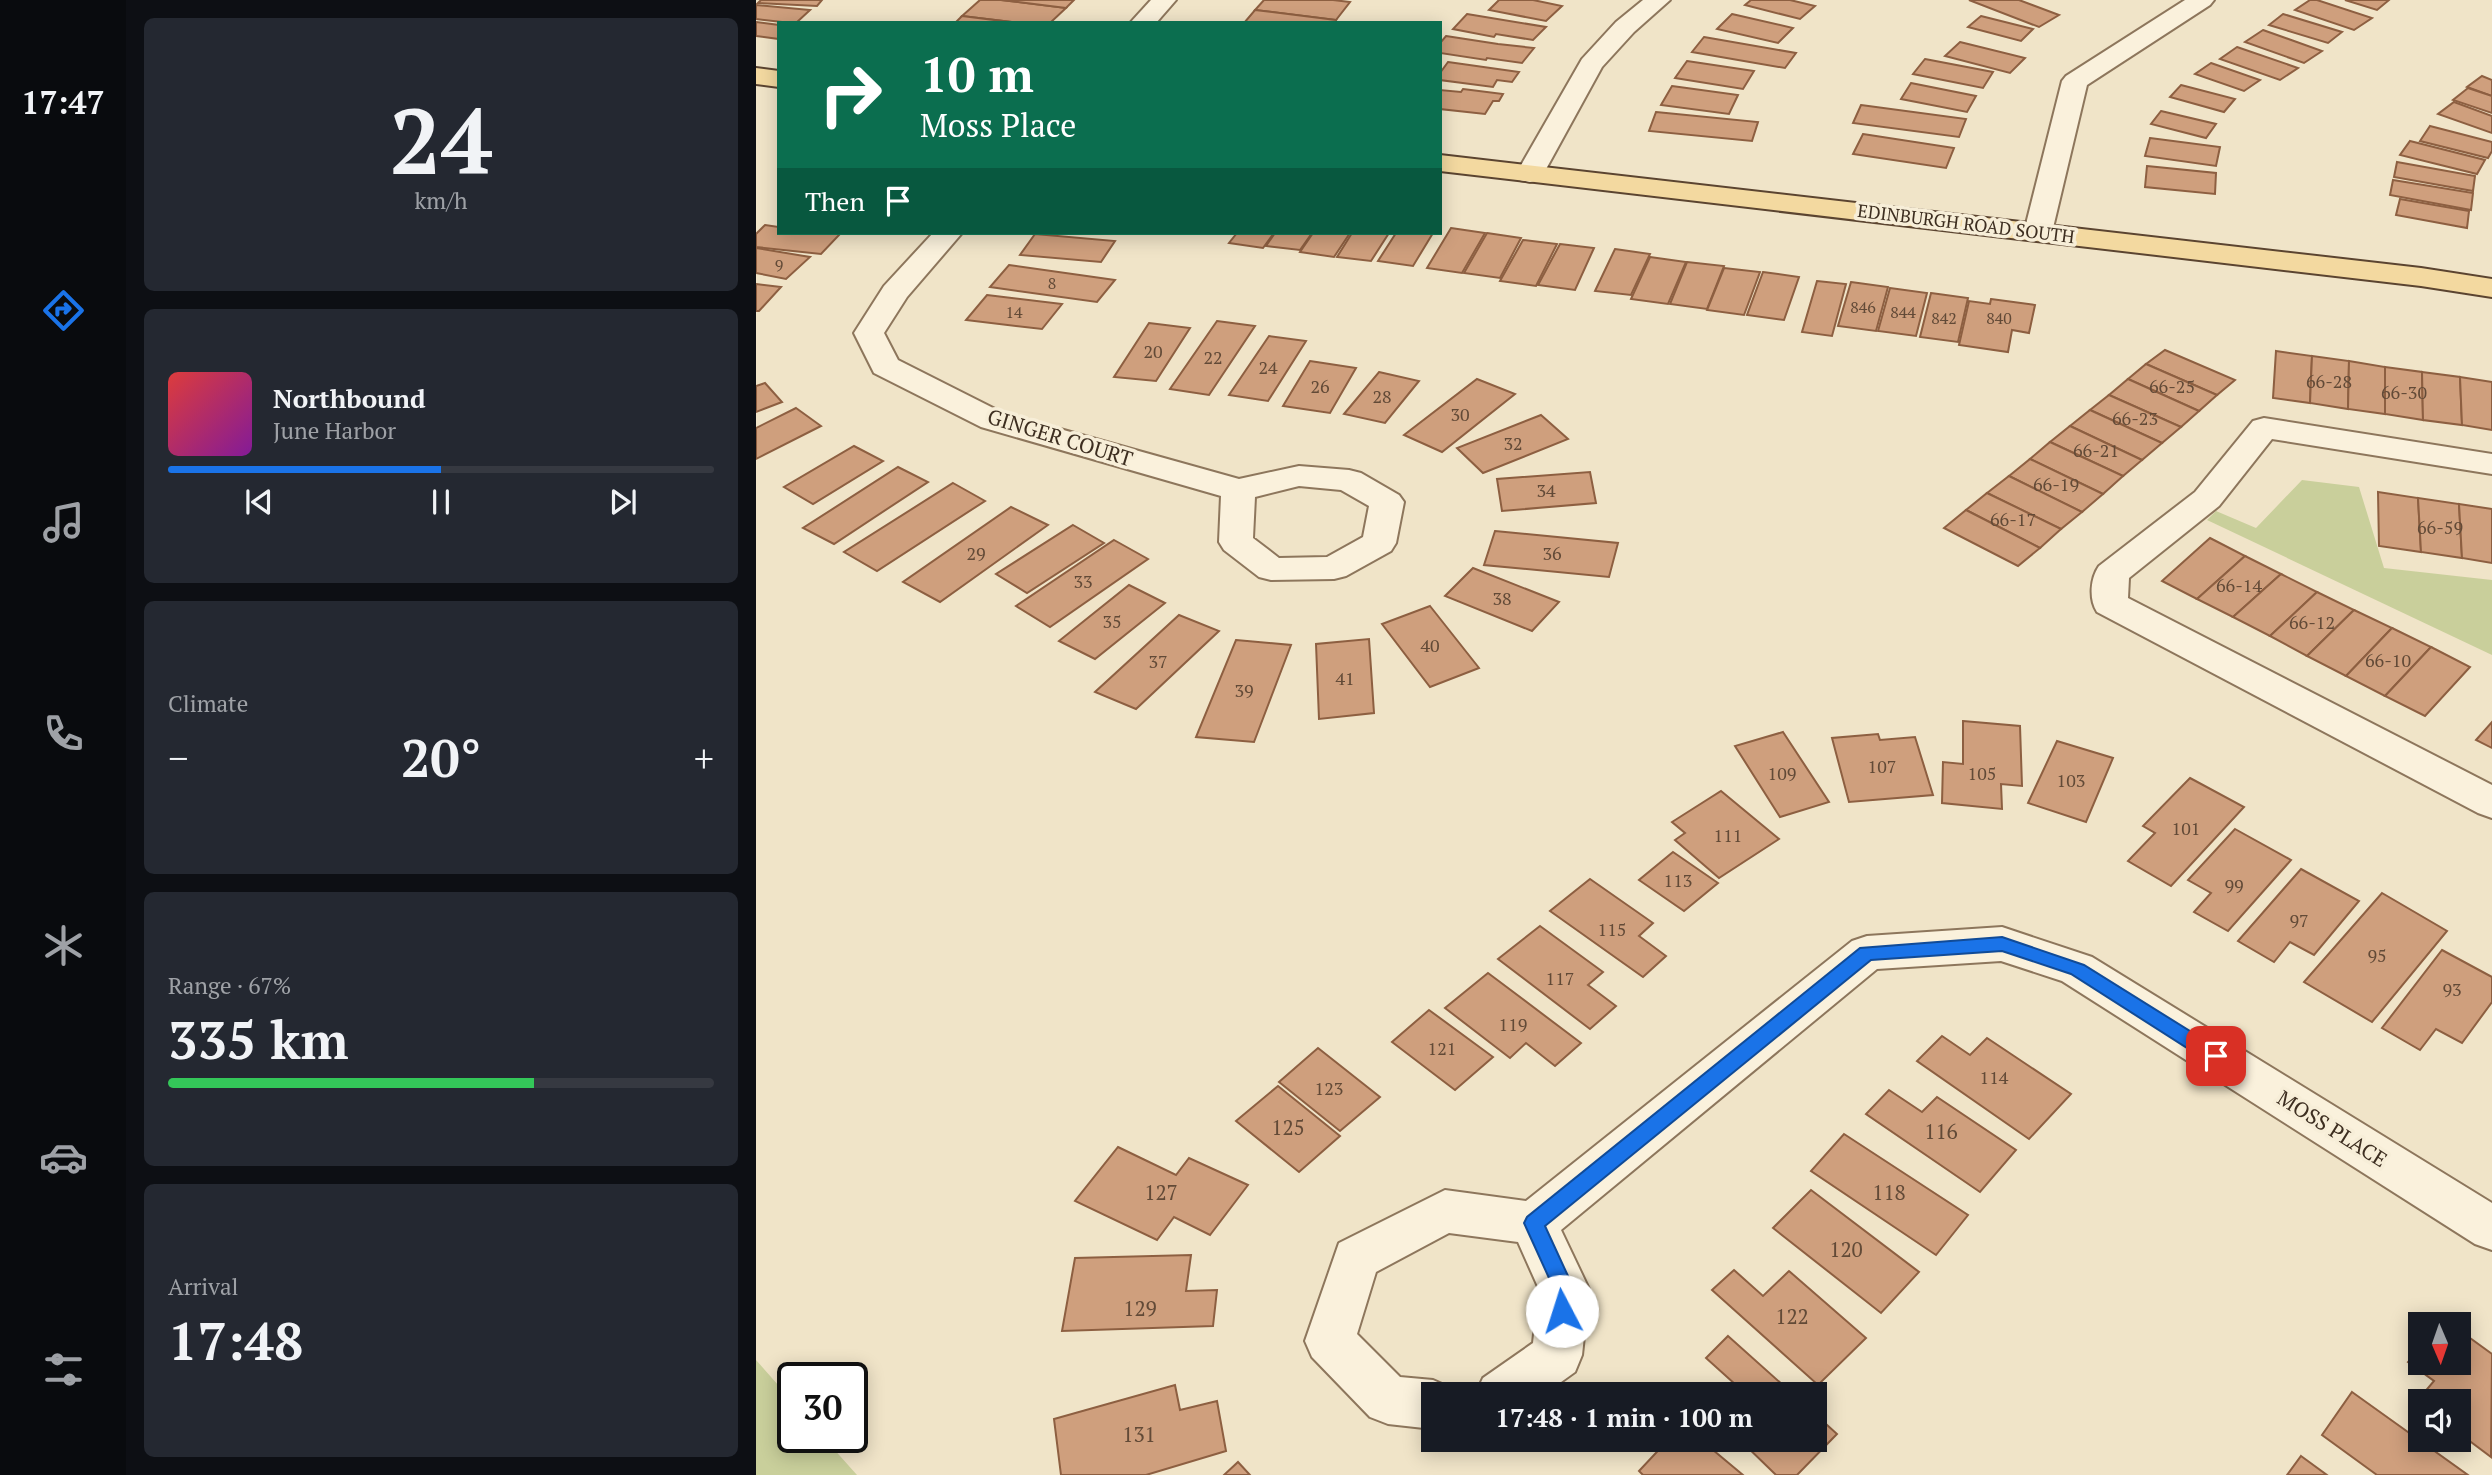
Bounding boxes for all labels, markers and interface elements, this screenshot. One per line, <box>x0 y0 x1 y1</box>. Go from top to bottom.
text: 10 m <box>920 41 1034 106</box>
icon: right <box>805 49 896 140</box>
text: 24 <box>390 79 492 200</box>
text: 17:47 <box>21 81 105 123</box>
text: Moss Place <box>920 104 1076 146</box>
icon: arrive <box>879 182 917 220</box>
text: Then <box>805 184 865 218</box>
text: km/h <box>414 185 468 216</box>
street label: EDINBURGH ROAD SOUTH <box>1856 198 2076 248</box>
house number: 9 <box>775 254 783 276</box>
house number: 8 <box>1048 272 1056 294</box>
icon: directions <box>39 286 88 335</box>
house number: 846 <box>1850 296 1876 318</box>
house number: 14 <box>1005 301 1023 323</box>
house number: 844 <box>1890 301 1916 323</box>
house number: 842 <box>1931 307 1957 329</box>
house number: 840 <box>1986 307 2012 329</box>
house number: 20 <box>1143 339 1163 363</box>
house number: 22 <box>1203 345 1223 369</box>
house number: 24 <box>1258 355 1278 379</box>
house number: 66-28 <box>2306 369 2352 393</box>
house number: 26 <box>1310 374 1330 398</box>
house number: 66-25 <box>2149 374 2195 398</box>
house number: 66-30 <box>2381 380 2427 404</box>
text: Northbound <box>273 381 426 415</box>
house number: 28 <box>1372 384 1392 408</box>
street label: GINGER COURT <box>984 402 1136 472</box>
house number: 30 <box>1450 402 1470 426</box>
house number: 66-23 <box>2112 406 2158 430</box>
text: June Harbor <box>273 415 396 446</box>
house number: 32 <box>1503 431 1523 455</box>
house number: 66-21 <box>2073 438 2119 462</box>
house number: 66-19 <box>2033 472 2079 496</box>
house number: 34 <box>1536 478 1556 502</box>
icon: previous <box>240 483 278 521</box>
icon: pause <box>422 483 460 521</box>
icon: next <box>604 483 642 521</box>
icon: music <box>39 498 88 547</box>
house number: 66-17 <box>1990 507 2036 531</box>
house number: 66-59 <box>2417 515 2463 539</box>
house number: 29 <box>966 541 986 565</box>
house number: 36 <box>1542 541 1562 565</box>
house number: 33 <box>1073 569 1093 593</box>
house number: 66-14 <box>2216 573 2262 597</box>
house number: 38 <box>1492 586 1512 610</box>
house number: 35 <box>1102 609 1122 633</box>
house number: 66-12 <box>2289 610 2335 634</box>
house number: 40 <box>1420 633 1440 657</box>
house number: 66-10 <box>2365 648 2411 672</box>
house number: 37 <box>1148 649 1168 673</box>
house number: 41 <box>1335 666 1355 690</box>
house number: 39 <box>1234 678 1254 702</box>
text: Climate <box>168 688 248 719</box>
icon: phone <box>39 709 88 758</box>
text: 20° <box>401 723 481 792</box>
text: − <box>168 733 188 783</box>
text: + <box>694 733 714 783</box>
house number: 107 <box>1868 754 1896 778</box>
house number: 109 <box>1768 761 1796 785</box>
house number: 105 <box>1968 761 1996 785</box>
house number: 103 <box>2057 768 2085 792</box>
house number: 101 <box>2172 816 2200 840</box>
house number: 111 <box>1714 823 1742 847</box>
house number: 113 <box>1664 868 1692 892</box>
house number: 99 <box>2224 873 2244 897</box>
house number: 97 <box>2289 908 2309 932</box>
house number: 115 <box>1598 917 1626 941</box>
icon: climate <box>39 921 88 970</box>
house number: 95 <box>2367 943 2387 967</box>
house number: 117 <box>1546 966 1574 990</box>
text: Range · 67% <box>168 970 291 1001</box>
house number: 93 <box>2442 977 2462 1001</box>
text: 335 km <box>168 1005 349 1074</box>
house number: 119 <box>1499 1012 1527 1036</box>
pin <box>2186 1026 2246 1086</box>
house number: 121 <box>1428 1036 1456 1060</box>
icon: arrive <box>2197 1037 2235 1075</box>
house number: 114 <box>1980 1065 2009 1089</box>
house number: 123 <box>1315 1076 1343 1100</box>
street label: MOSS PLACE <box>2272 1083 2393 1173</box>
house number: 125 <box>1271 1113 1305 1141</box>
house number: 116 <box>1924 1117 1958 1145</box>
icon: car <box>39 1133 88 1182</box>
house number: 127 <box>1144 1178 1178 1206</box>
house number: 118 <box>1872 1178 1906 1206</box>
house number: 120 <box>1829 1235 1863 1263</box>
text: Arrival <box>168 1271 239 1302</box>
position arrow <box>1525 1274 1599 1348</box>
house number: 129 <box>1123 1294 1157 1322</box>
house number: 122 <box>1775 1302 1809 1330</box>
text: 17:48 <box>168 1306 303 1375</box>
north arrow <box>2408 1312 2471 1376</box>
map controls <box>2408 1312 2471 1452</box>
icon: filters <box>39 1345 88 1394</box>
speed limit sign: 30 <box>777 1362 868 1453</box>
button: sound <box>2408 1389 2471 1452</box>
text: 17:48 · 1 min · 100 m <box>1495 1400 1753 1434</box>
house number: 131 <box>1122 1420 1156 1448</box>

